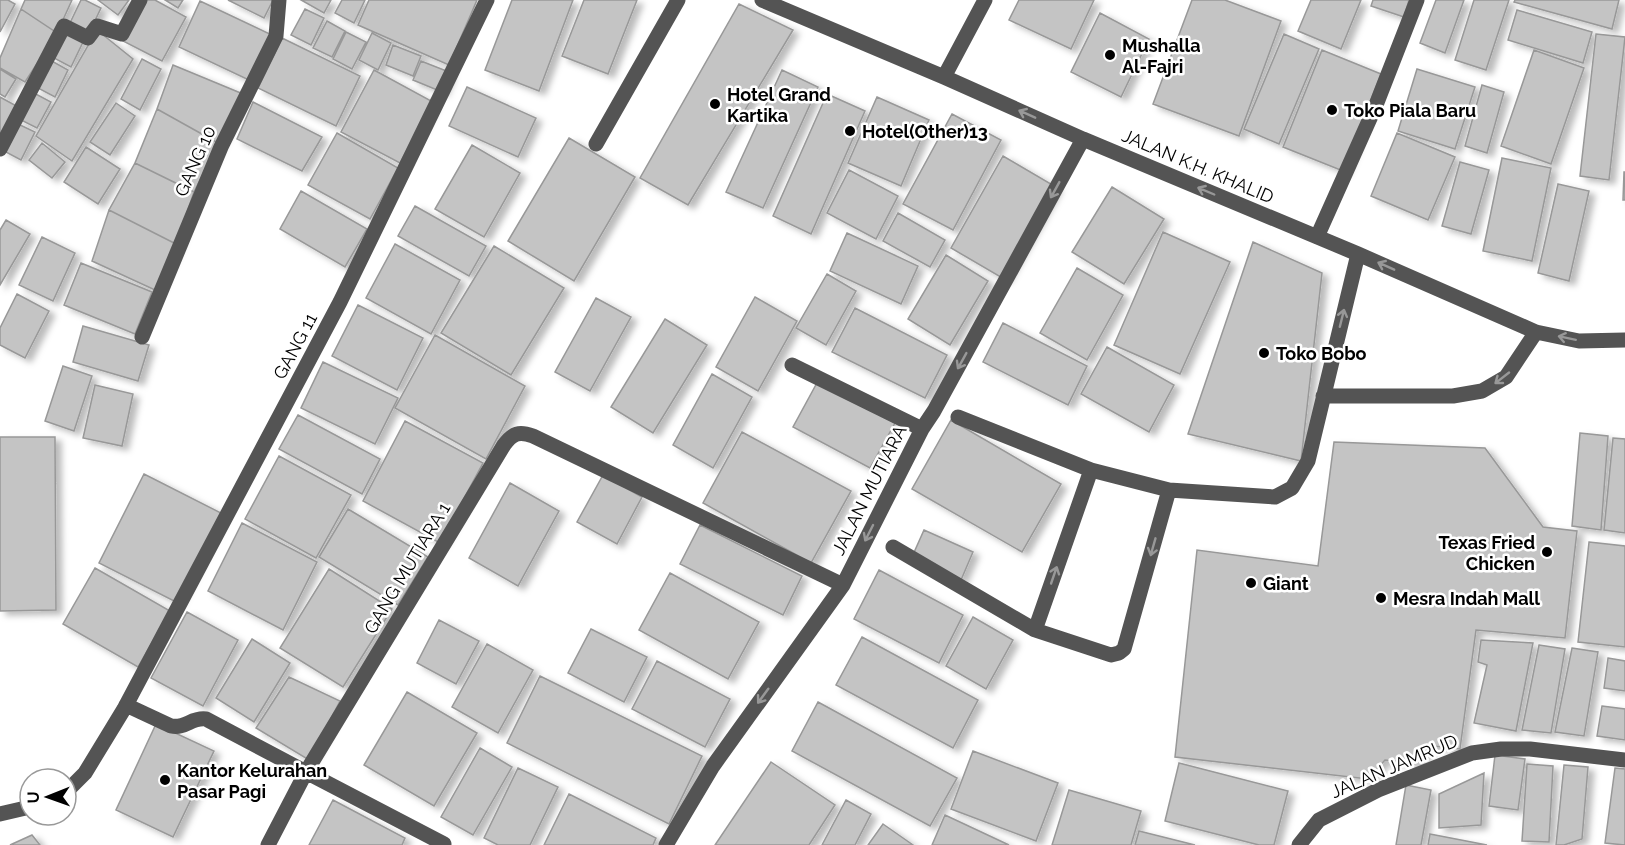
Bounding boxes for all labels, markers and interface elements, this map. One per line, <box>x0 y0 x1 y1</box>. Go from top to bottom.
place label: Mushalla Al-Fajri <box>1122 35 1201 77</box>
marker: Mushalla Al-Fajri <box>1103 48 1117 62</box>
place label: Hotel Grand Kartika <box>727 84 831 126</box>
marker: Hotel Grand Kartika <box>708 97 722 111</box>
place label: Toko Piala Baru <box>1344 100 1476 121</box>
marker: Toko Piala Baru <box>1325 103 1339 117</box>
one-way arrow <box>1018 108 1037 119</box>
place label: Hotel(Other)13 <box>862 121 988 142</box>
street label: GANG 10 <box>170 122 220 200</box>
marker: Hotel(Other)13 <box>843 124 857 138</box>
street label: JALAN K.H. KHALID <box>1119 125 1277 208</box>
one-way arrow <box>1049 181 1060 199</box>
one-way arrow <box>1198 184 1216 196</box>
one-way arrow <box>1377 260 1396 271</box>
street label: GANG 11 <box>269 309 321 383</box>
one-way arrow <box>1336 309 1348 328</box>
one-way arrow <box>1558 332 1577 343</box>
place label: Toko Bobo <box>1276 343 1367 364</box>
marker: Toko Bobo <box>1257 346 1271 360</box>
one-way arrow <box>956 352 967 370</box>
one-way arrow <box>1494 371 1510 384</box>
street label: JALAN MUTIARA <box>827 422 911 558</box>
street label: GANG MUTIARA 1 <box>360 498 455 637</box>
one-way arrow <box>863 523 874 541</box>
place label: Texas Fried Chicken <box>1438 532 1535 574</box>
one-way arrow <box>1147 537 1158 556</box>
marker: Texas Fried Chicken <box>1540 545 1554 559</box>
one-way arrow <box>1050 566 1061 585</box>
place label: Giant <box>1263 573 1309 594</box>
marker: Giant <box>1244 576 1258 590</box>
place label: Mesra Indah Mall <box>1393 588 1540 609</box>
marker: Mesra Indah Mall <box>1374 591 1388 605</box>
one-way arrow <box>757 688 769 704</box>
street label: JALAN JAMRUD <box>1327 730 1461 802</box>
place label: Kantor Kelurahan Pasar Pagi <box>177 760 327 802</box>
north arrow <box>18 767 78 827</box>
marker: Kantor Kelurahan Pasar Pagi <box>158 773 172 787</box>
text: U <box>24 791 43 803</box>

